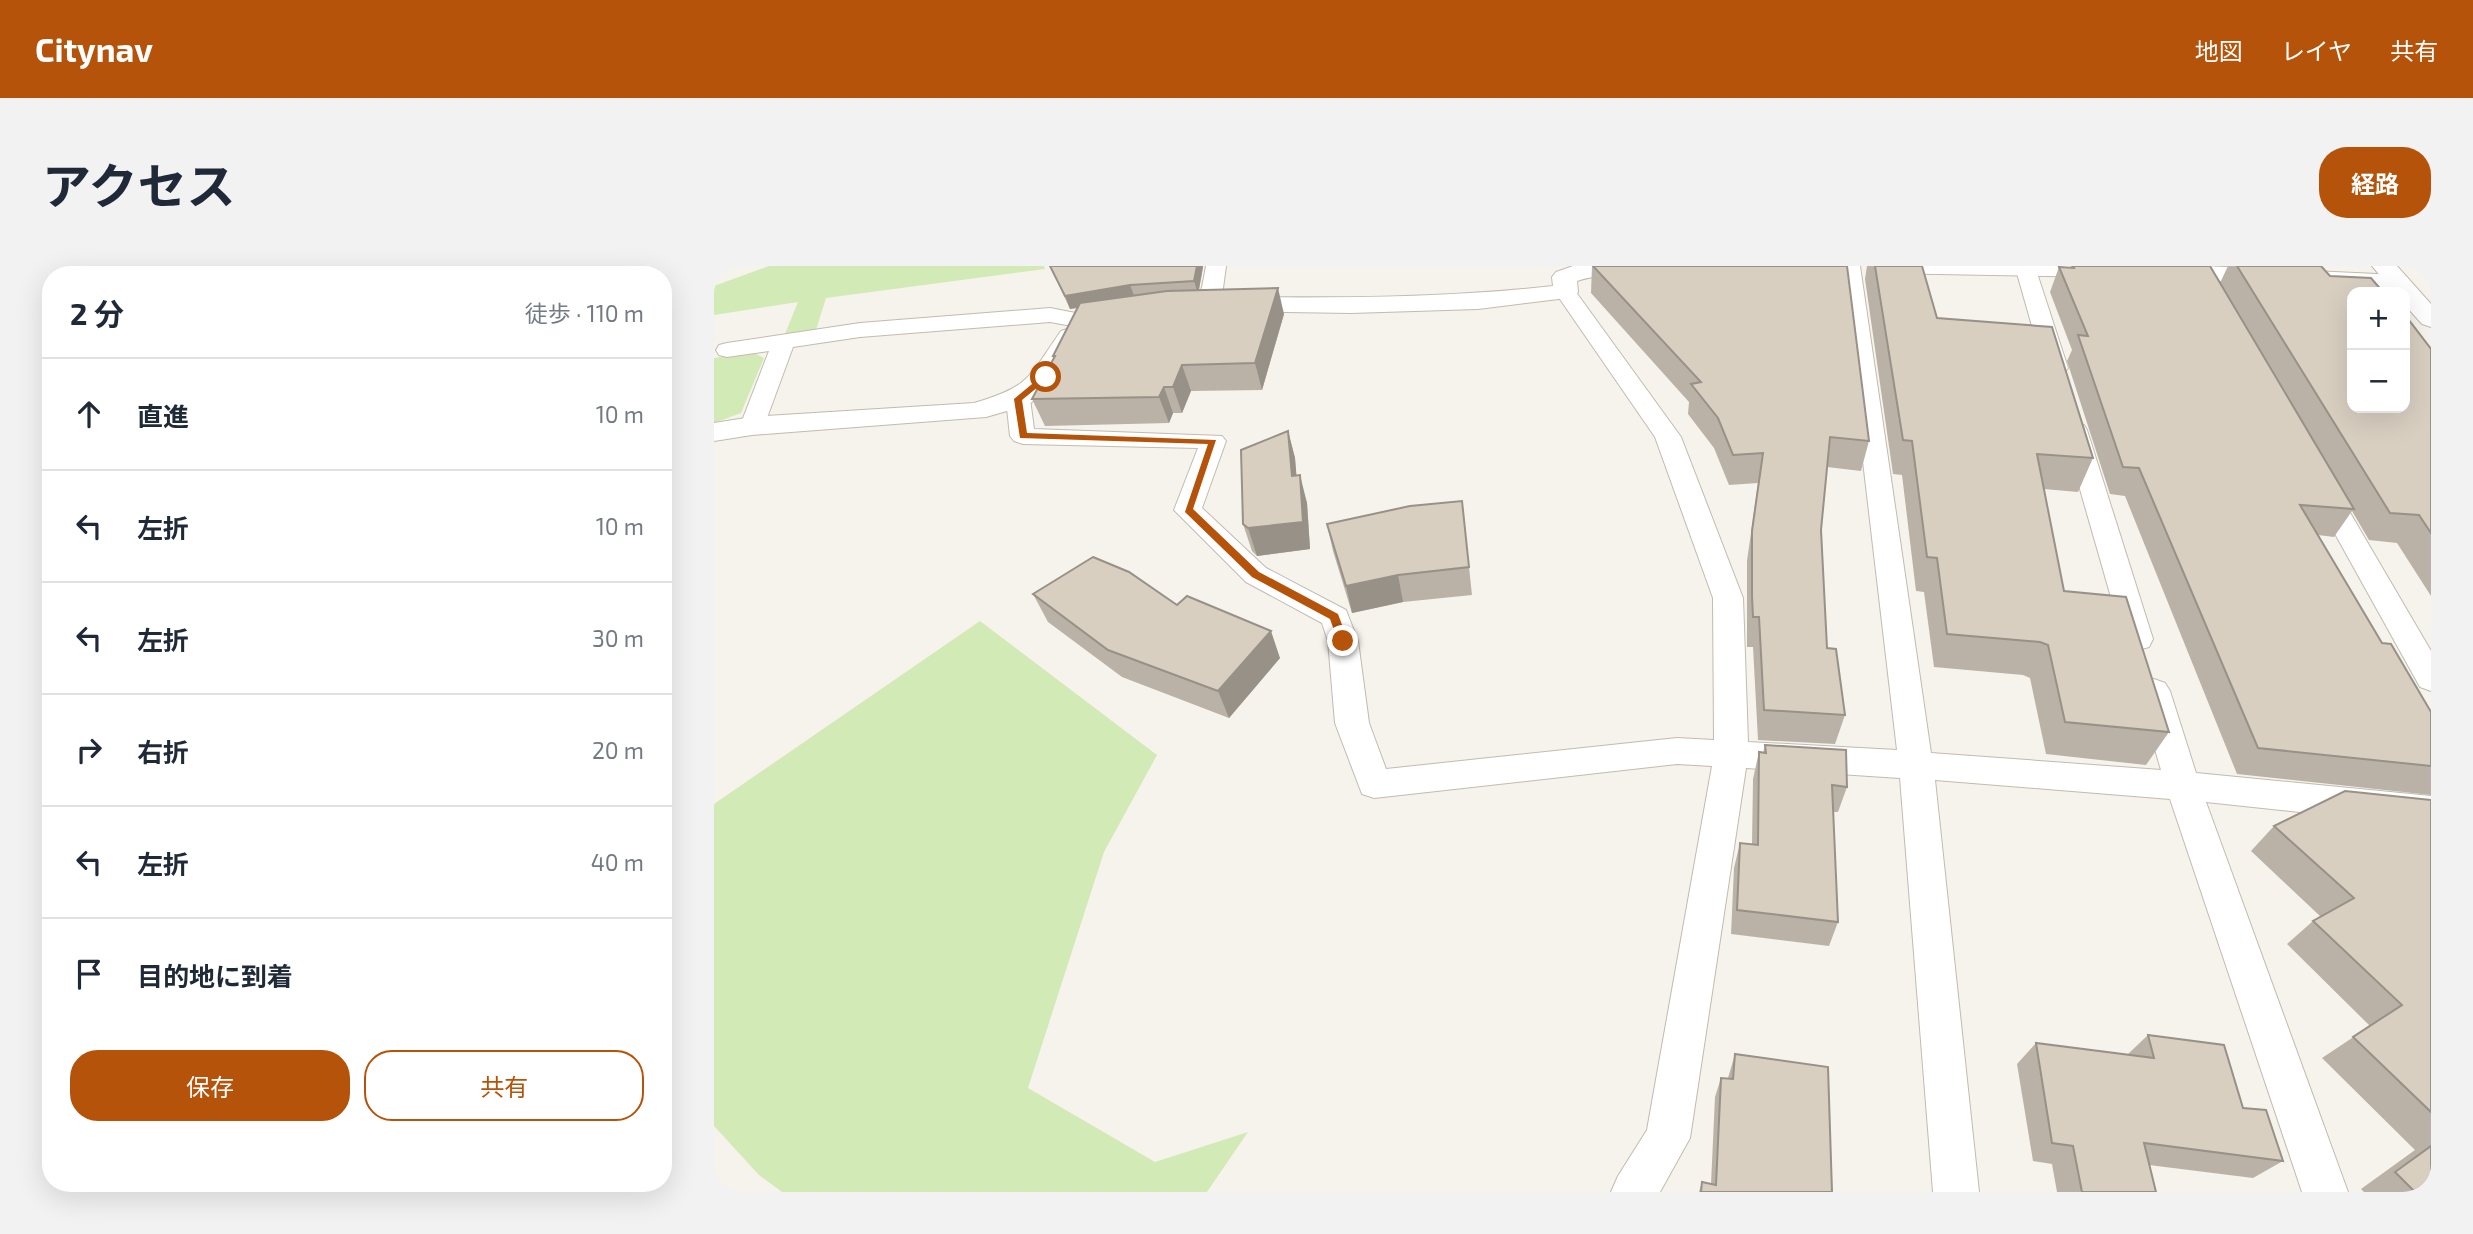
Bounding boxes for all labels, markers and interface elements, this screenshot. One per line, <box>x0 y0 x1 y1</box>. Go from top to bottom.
text: Citynav <box>35 29 153 69</box>
text: 地図 <box>2195 36 2243 65</box>
text: レイヤ <box>2281 36 2352 65</box>
text: 共有 <box>2390 36 2438 65</box>
button: 経路 <box>2319 147 2431 218</box>
text: アクセス <box>42 155 236 214</box>
map controls <box>2347 287 2410 413</box>
button: + <box>2347 287 2410 350</box>
text: 2 分 <box>70 295 124 331</box>
text: 徒歩 · 110 m <box>525 299 644 327</box>
button: − <box>2347 350 2410 413</box>
route start <box>1030 361 1061 392</box>
icon: ahead <box>70 395 108 433</box>
text: 直進 <box>137 400 189 431</box>
text: 10 m <box>596 400 644 428</box>
icon: left <box>70 507 108 545</box>
text: 左折 <box>137 512 189 543</box>
text: 10 m <box>596 512 644 540</box>
icon: left <box>70 619 108 657</box>
text: 左折 <box>137 624 189 655</box>
text: 30 m <box>592 624 644 652</box>
route end <box>1327 625 1358 656</box>
icon: right <box>70 731 108 769</box>
text: 右折 <box>137 736 189 767</box>
text: 20 m <box>592 736 644 764</box>
icon: left <box>70 843 108 881</box>
text: 左折 <box>137 848 189 879</box>
text: 40 m <box>591 848 644 876</box>
icon: arrive <box>70 955 108 993</box>
text: 目的地に到着 <box>137 960 293 991</box>
button: 保存 <box>70 1050 350 1121</box>
button: 共有 <box>364 1050 644 1121</box>

